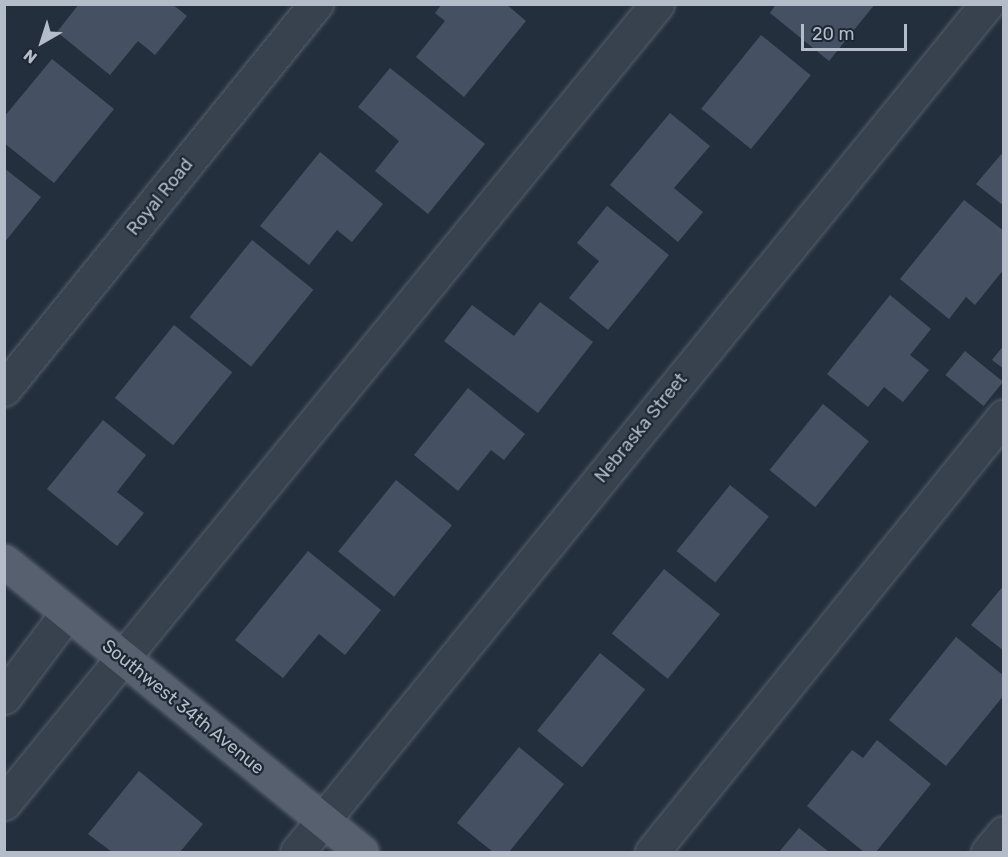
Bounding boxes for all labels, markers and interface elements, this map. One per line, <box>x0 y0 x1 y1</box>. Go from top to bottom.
north arrow <box>12 12 72 72</box>
scale bar <box>804 12 910 50</box>
text: 20 m <box>812 23 854 45</box>
text: N <box>20 45 41 67</box>
street label: Royal Road <box>122 154 198 240</box>
street label: Nebraska Street <box>590 369 692 487</box>
street label: Southwest 34th Avenue <box>97 635 269 779</box>

